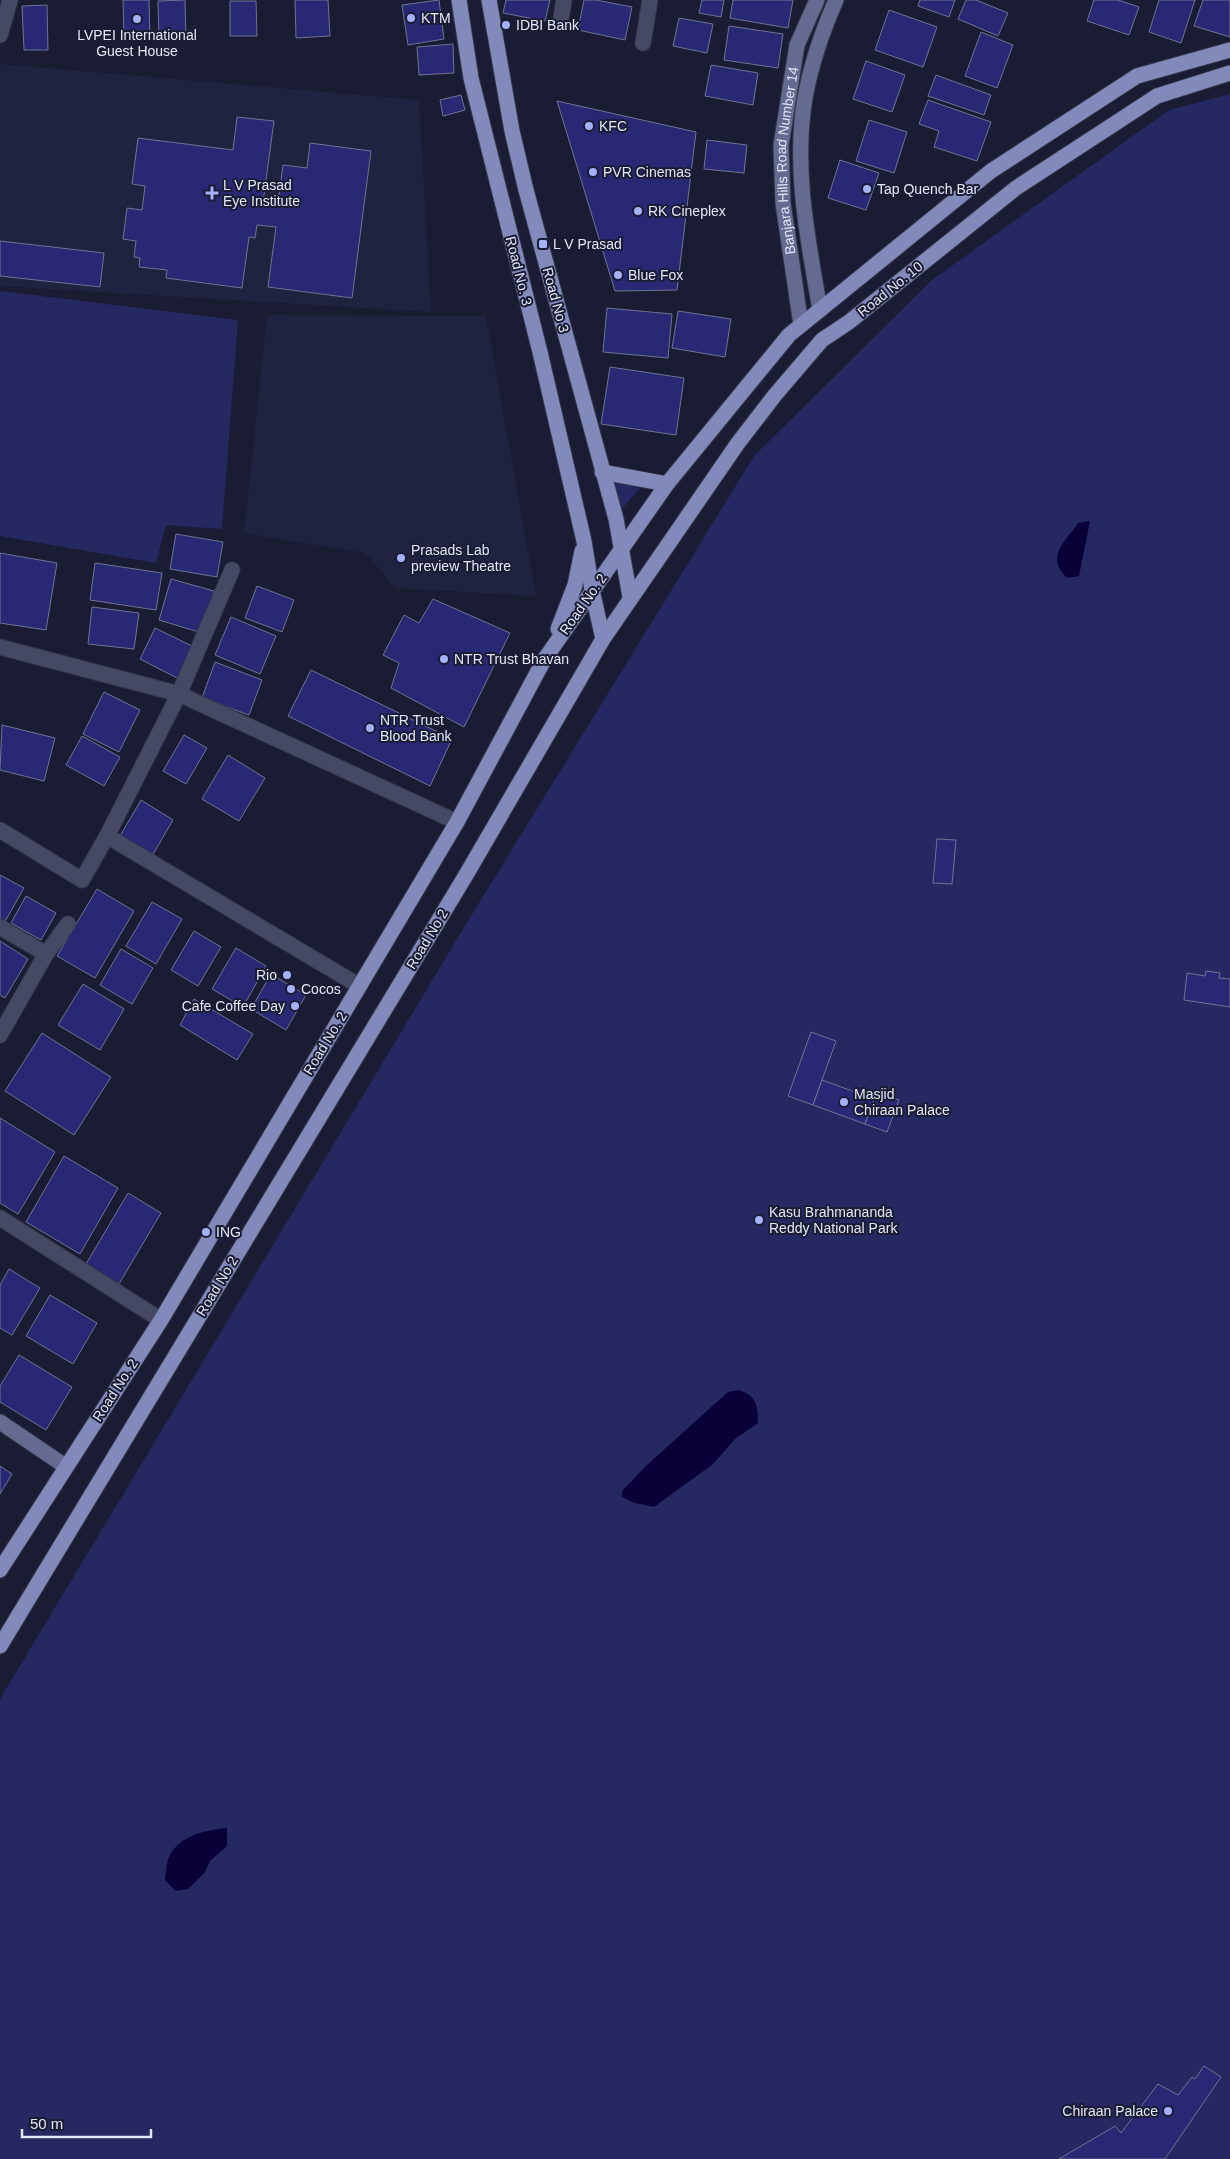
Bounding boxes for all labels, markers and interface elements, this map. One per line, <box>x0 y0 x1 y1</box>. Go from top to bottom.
place label: KTM <box>421 10 451 26</box>
marker: KTM <box>405 12 417 24</box>
marker: LVPEI International Guest House <box>131 13 143 25</box>
place label: IDBI Bank <box>516 17 580 33</box>
marker: IDBI Bank <box>500 19 512 31</box>
place label: LVPEI International Guest House <box>77 27 197 59</box>
street label: Banjara Hills Road Number 14 <box>773 65 801 256</box>
place label: KFC <box>599 118 627 134</box>
marker: KFC <box>583 120 595 132</box>
place label: PVR Cinemas <box>603 164 691 180</box>
marker: PVR Cinemas <box>587 166 599 178</box>
place label: L V Prasad Eye Institute <box>223 177 300 209</box>
place label: Tap Quench Bar <box>877 181 979 197</box>
marker: Tap Quench Bar <box>861 183 873 195</box>
marker: L V Prasad Eye Institute <box>205 186 219 200</box>
place label: RK Cineplex <box>648 203 726 219</box>
marker: RK Cineplex <box>632 205 644 217</box>
street label: Road No. 3 <box>503 235 535 307</box>
place label: L V Prasad <box>553 236 622 252</box>
marker: L V Prasad <box>537 238 549 250</box>
street label: Road No. 10 <box>854 258 926 320</box>
street label: Road No 3 <box>540 266 572 335</box>
place label: Blue Fox <box>628 267 683 283</box>
marker: Blue Fox <box>612 269 624 281</box>
place label: Prasads Lab preview Theatre <box>411 542 511 574</box>
marker: Prasads Lab preview Theatre <box>395 552 407 564</box>
street label: Road No. 2 <box>556 570 610 638</box>
place label: NTR Trust Bhavan <box>454 651 569 667</box>
marker: NTR Trust Bhavan <box>438 653 450 665</box>
place label: NTR Trust Blood Bank <box>380 712 453 744</box>
marker: NTR Trust Blood Bank <box>364 722 376 734</box>
street label: Road No 2 <box>403 906 451 972</box>
place label: Rio <box>256 967 277 983</box>
marker: Rio <box>281 969 293 981</box>
place label: Cocos <box>301 981 341 997</box>
marker: Cocos <box>285 983 297 995</box>
place label: Cafe Coffee Day <box>182 998 285 1014</box>
marker: Cafe Coffee Day <box>289 1000 301 1012</box>
street label: Road No. 2 <box>300 1008 350 1077</box>
place label: Masjid Chiraan Palace <box>854 1086 950 1118</box>
marker: Masjid Chiraan Palace <box>838 1096 850 1108</box>
place label: Kasu Brahmananda Reddy National Park <box>769 1204 898 1236</box>
marker: Kasu Brahmananda Reddy National Park <box>753 1214 765 1226</box>
place label: ING <box>216 1224 241 1240</box>
marker: ING <box>200 1226 212 1238</box>
street label: Road No 2 <box>193 1253 241 1319</box>
street label: Road No. 2 <box>89 1356 141 1424</box>
place label: Chiraan Palace <box>1062 2103 1158 2119</box>
marker: Chiraan Palace <box>1162 2105 1174 2117</box>
scale bar <box>22 2106 151 2138</box>
text: 50 m <box>30 2115 63 2132</box>

